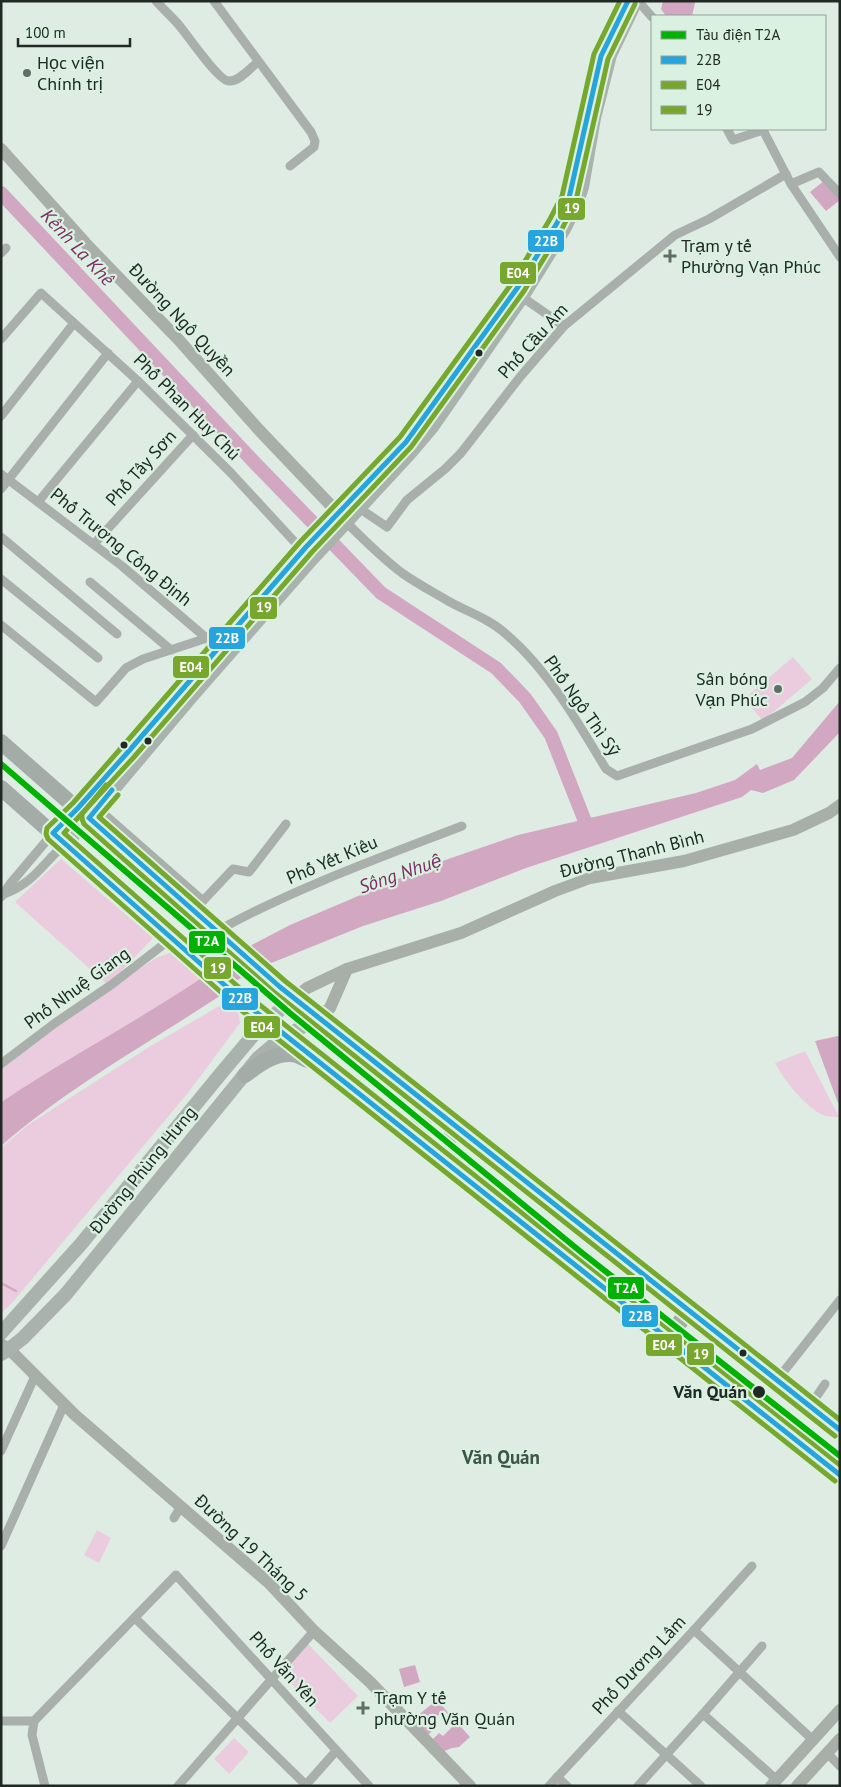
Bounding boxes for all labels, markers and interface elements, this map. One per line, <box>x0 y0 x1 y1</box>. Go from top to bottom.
scale bar <box>18 15 130 47</box>
legend <box>651 15 826 130</box>
text: 100 m <box>25 23 66 42</box>
text: Tàu điện T2A <box>696 25 780 44</box>
text: 22B <box>696 50 721 69</box>
place label: Học viện Chính trị <box>37 51 105 95</box>
marker: Học viện Chính trị <box>21 67 33 79</box>
text: E04 <box>696 75 720 94</box>
text: 19 <box>696 100 712 119</box>
line badge: 19 <box>557 197 586 221</box>
text: 19 <box>564 199 580 217</box>
water label: Kênh La Khê <box>36 203 120 291</box>
line badge: 22B <box>527 229 565 253</box>
text: 22B <box>534 232 558 250</box>
place label: Trạm y tế Phường Vạn Phúc <box>681 234 821 278</box>
marker: Trạm y tế Phường Vạn Phúc <box>663 249 677 263</box>
street label: Đường Ngô Quyền <box>123 258 241 381</box>
line badge: E04 <box>499 261 537 285</box>
text: E04 <box>506 264 530 282</box>
street label: Phố Cầu Am <box>493 298 573 383</box>
street label: Phố Phan Huy Chú <box>129 348 246 465</box>
unlabelled marker <box>474 348 484 358</box>
street label: Phố Tây Sơn <box>100 425 181 511</box>
street label: Phố Trương Công Định <box>46 483 197 611</box>
line badge: 19 <box>249 596 278 620</box>
text: 19 <box>256 598 272 616</box>
line badge: 22B <box>208 626 246 650</box>
text: 22B <box>215 629 239 647</box>
street label: Phố Ngô Thì Sỹ <box>539 651 626 761</box>
line badge: E04 <box>172 655 210 679</box>
text: E04 <box>179 658 203 676</box>
place label: Sân bóng Vạn Phúc <box>694 667 768 711</box>
marker: Sân bóng Vạn Phúc <box>772 683 784 695</box>
unlabelled marker <box>143 736 153 746</box>
unlabelled marker <box>119 740 129 750</box>
street label: Đường Thanh Bình <box>556 824 706 883</box>
street label: Phố Yết Kiêu <box>283 830 381 889</box>
water label: Sông Nhuệ <box>355 848 445 898</box>
line badge: T2A <box>188 930 226 954</box>
text: T2A <box>195 932 220 950</box>
street label: Phố Nhuệ Giang <box>19 942 134 1034</box>
line badge: 19 <box>203 956 232 980</box>
text: 19 <box>210 959 226 977</box>
line badge: 22B <box>221 987 259 1011</box>
text: 22B <box>228 989 252 1007</box>
line badge: E04 <box>243 1015 281 1039</box>
text: E04 <box>250 1018 274 1036</box>
street label: Đường Phùng Hưng <box>83 1101 201 1239</box>
line badge: T2A <box>607 1276 645 1300</box>
text: T2A <box>614 1279 639 1297</box>
line badge: 22B <box>621 1304 659 1328</box>
text: 22B <box>628 1307 652 1325</box>
line badge: E04 <box>645 1333 683 1357</box>
text: E04 <box>652 1336 676 1354</box>
line badge: 19 <box>686 1342 715 1366</box>
text: 19 <box>693 1345 709 1363</box>
unlabelled marker <box>738 1348 748 1358</box>
place label: Văn Quán <box>672 1380 747 1403</box>
marker: Văn Quán <box>751 1384 767 1400</box>
district label: Văn Quán <box>461 1445 540 1469</box>
street label: Đường 19 Tháng 5 <box>189 1488 313 1606</box>
street label: Phố Dương Lâm <box>587 1610 690 1719</box>
street label: Phố Văn Yên <box>244 1626 324 1711</box>
place label: Trạm Y tế phường Văn Quán <box>374 1686 515 1730</box>
marker: Trạm Y tế phường Văn Quán <box>356 1701 370 1715</box>

